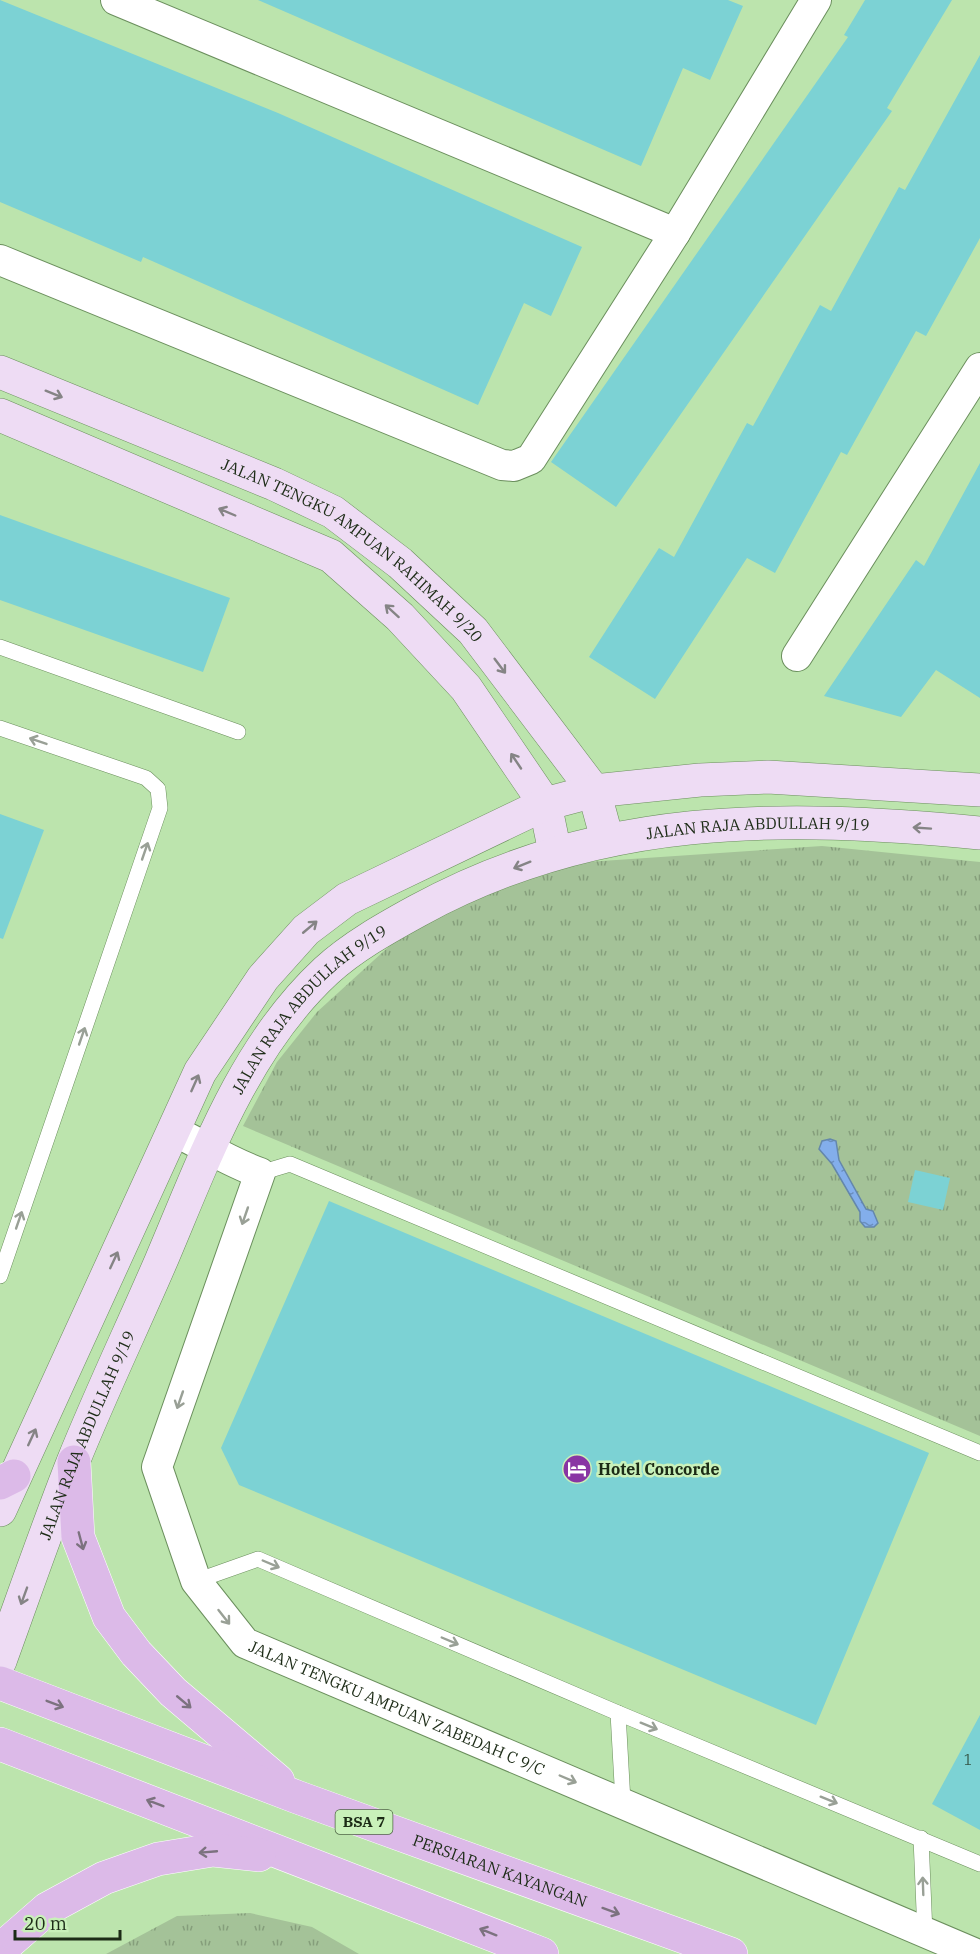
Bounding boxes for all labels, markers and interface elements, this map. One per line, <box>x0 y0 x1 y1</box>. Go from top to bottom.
one-way arrow <box>44 389 63 400</box>
street label: JALAN TENGKU AMPUAN RAHIMAH 9/20 <box>219 454 487 645</box>
one-way arrow <box>219 506 237 517</box>
one-way arrow <box>385 604 400 618</box>
one-way arrow <box>493 658 506 674</box>
one-way arrow <box>29 734 48 745</box>
one-way arrow <box>510 754 522 770</box>
street label: JALAN RAJA ABDULLAH 9/19 <box>644 813 870 844</box>
one-way arrow <box>912 822 932 833</box>
one-way arrow <box>140 842 151 861</box>
one-way arrow <box>513 860 532 871</box>
street label: JALAN RAJA ABDULLAH 9/19 <box>227 920 390 1097</box>
one-way arrow <box>302 920 317 934</box>
one-way arrow <box>77 1027 88 1046</box>
one-way arrow <box>190 1074 201 1093</box>
one-way arrow <box>239 1206 250 1225</box>
one-way arrow <box>14 1211 25 1230</box>
one-way arrow <box>108 1252 120 1270</box>
street label: JALAN RAJA ABDULLAH 9/19 <box>35 1327 139 1542</box>
one-way arrow <box>174 1390 185 1409</box>
one-way arrow <box>26 1429 38 1447</box>
hotel icon: Hotel Concorde <box>561 1453 593 1485</box>
place label: Hotel Concorde <box>598 1459 720 1479</box>
one-way arrow <box>75 1531 87 1550</box>
one-way arrow <box>261 1559 279 1570</box>
one-way arrow <box>18 1586 29 1605</box>
one-way arrow <box>218 1609 231 1625</box>
street label: JALAN TENGKU AMPUAN ZABEDAH C 9/C <box>246 1636 548 1779</box>
one-way arrow <box>440 1636 458 1647</box>
one-way arrow <box>176 1695 191 1709</box>
one-way arrow <box>45 1699 63 1710</box>
one-way arrow <box>639 1721 657 1732</box>
house number: 1 <box>964 1751 972 1769</box>
one-way arrow <box>559 1774 577 1785</box>
one-way arrow <box>819 1795 838 1806</box>
one-way arrow <box>146 1797 165 1808</box>
road number: BSA 7 <box>336 1810 392 1834</box>
street label: PERSIARAN KAYANGAN <box>410 1830 590 1911</box>
one-way arrow <box>199 1847 219 1858</box>
one-way arrow <box>917 1876 929 1896</box>
scale bar <box>15 1903 120 1941</box>
one-way arrow <box>601 1906 620 1917</box>
text: 20 m <box>24 1912 67 1935</box>
one-way arrow <box>479 1926 498 1937</box>

